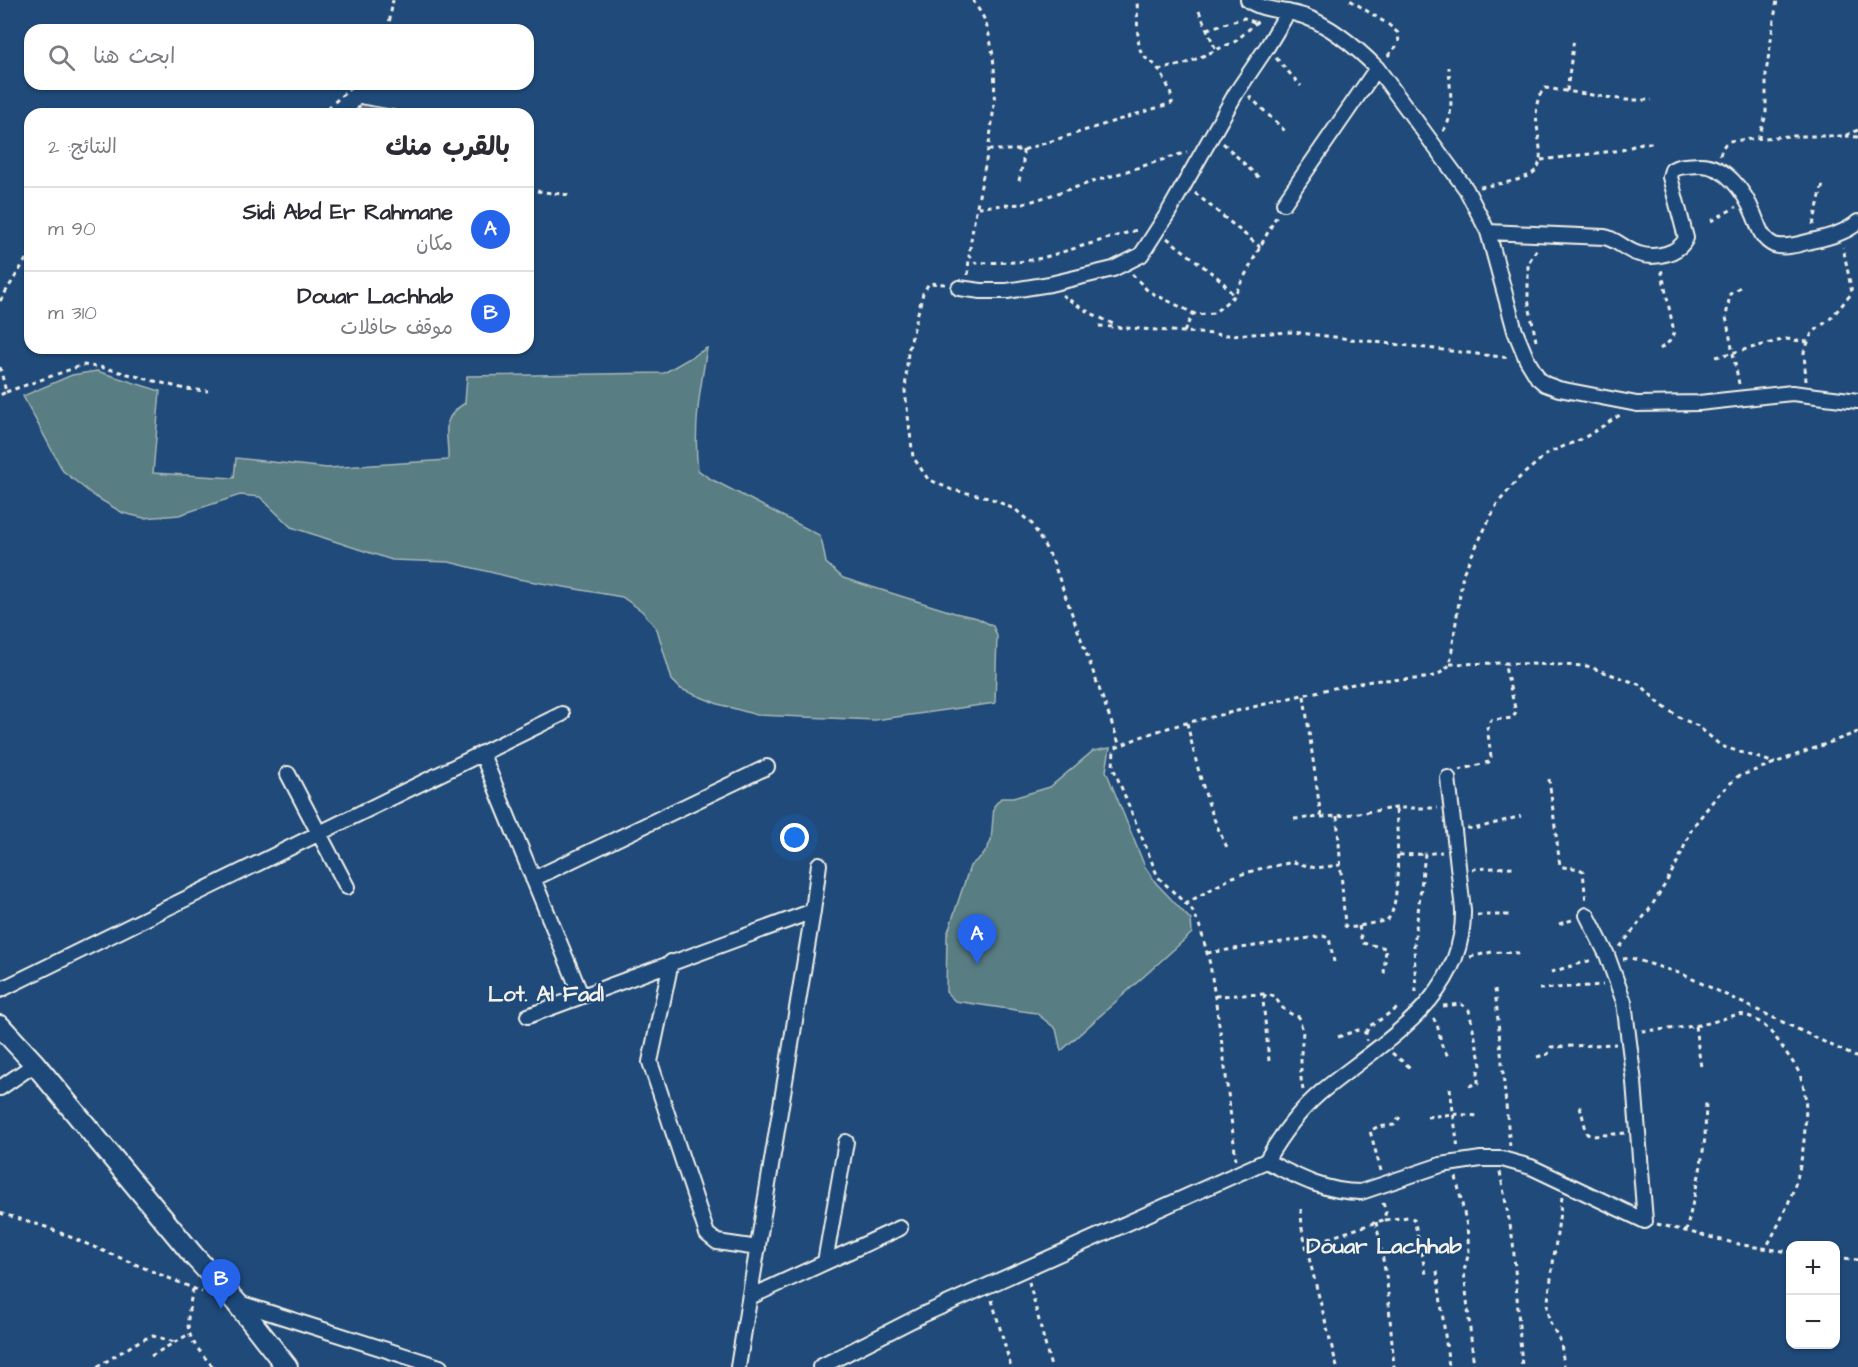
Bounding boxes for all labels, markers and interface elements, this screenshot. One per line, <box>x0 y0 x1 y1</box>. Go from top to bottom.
search box <box>24 24 534 90</box>
icon: search <box>45 41 78 74</box>
text: ابحث هنا <box>93 41 175 72</box>
text: بالقرب منك <box>386 129 510 165</box>
text: النتائج: 2 <box>48 133 117 161</box>
text: Sidi Abd Er Rahmane <box>243 197 453 228</box>
text: 90 m <box>48 215 96 243</box>
text: A <box>484 215 497 243</box>
text: مكان <box>416 230 453 258</box>
text: Douar Lachhab <box>297 281 453 312</box>
text: 310 m <box>48 299 97 327</box>
text: B <box>483 299 498 327</box>
text: موقف حافلات <box>340 314 453 342</box>
your location <box>780 823 809 852</box>
pin: A <box>958 914 996 964</box>
district label: Lot. Al Fadl <box>488 979 605 1010</box>
district label: Douar Lachhab <box>1306 1231 1462 1262</box>
map controls <box>1786 1241 1840 1349</box>
button: + <box>1786 1241 1840 1295</box>
pin: B <box>202 1260 240 1309</box>
button: − <box>1786 1295 1840 1349</box>

